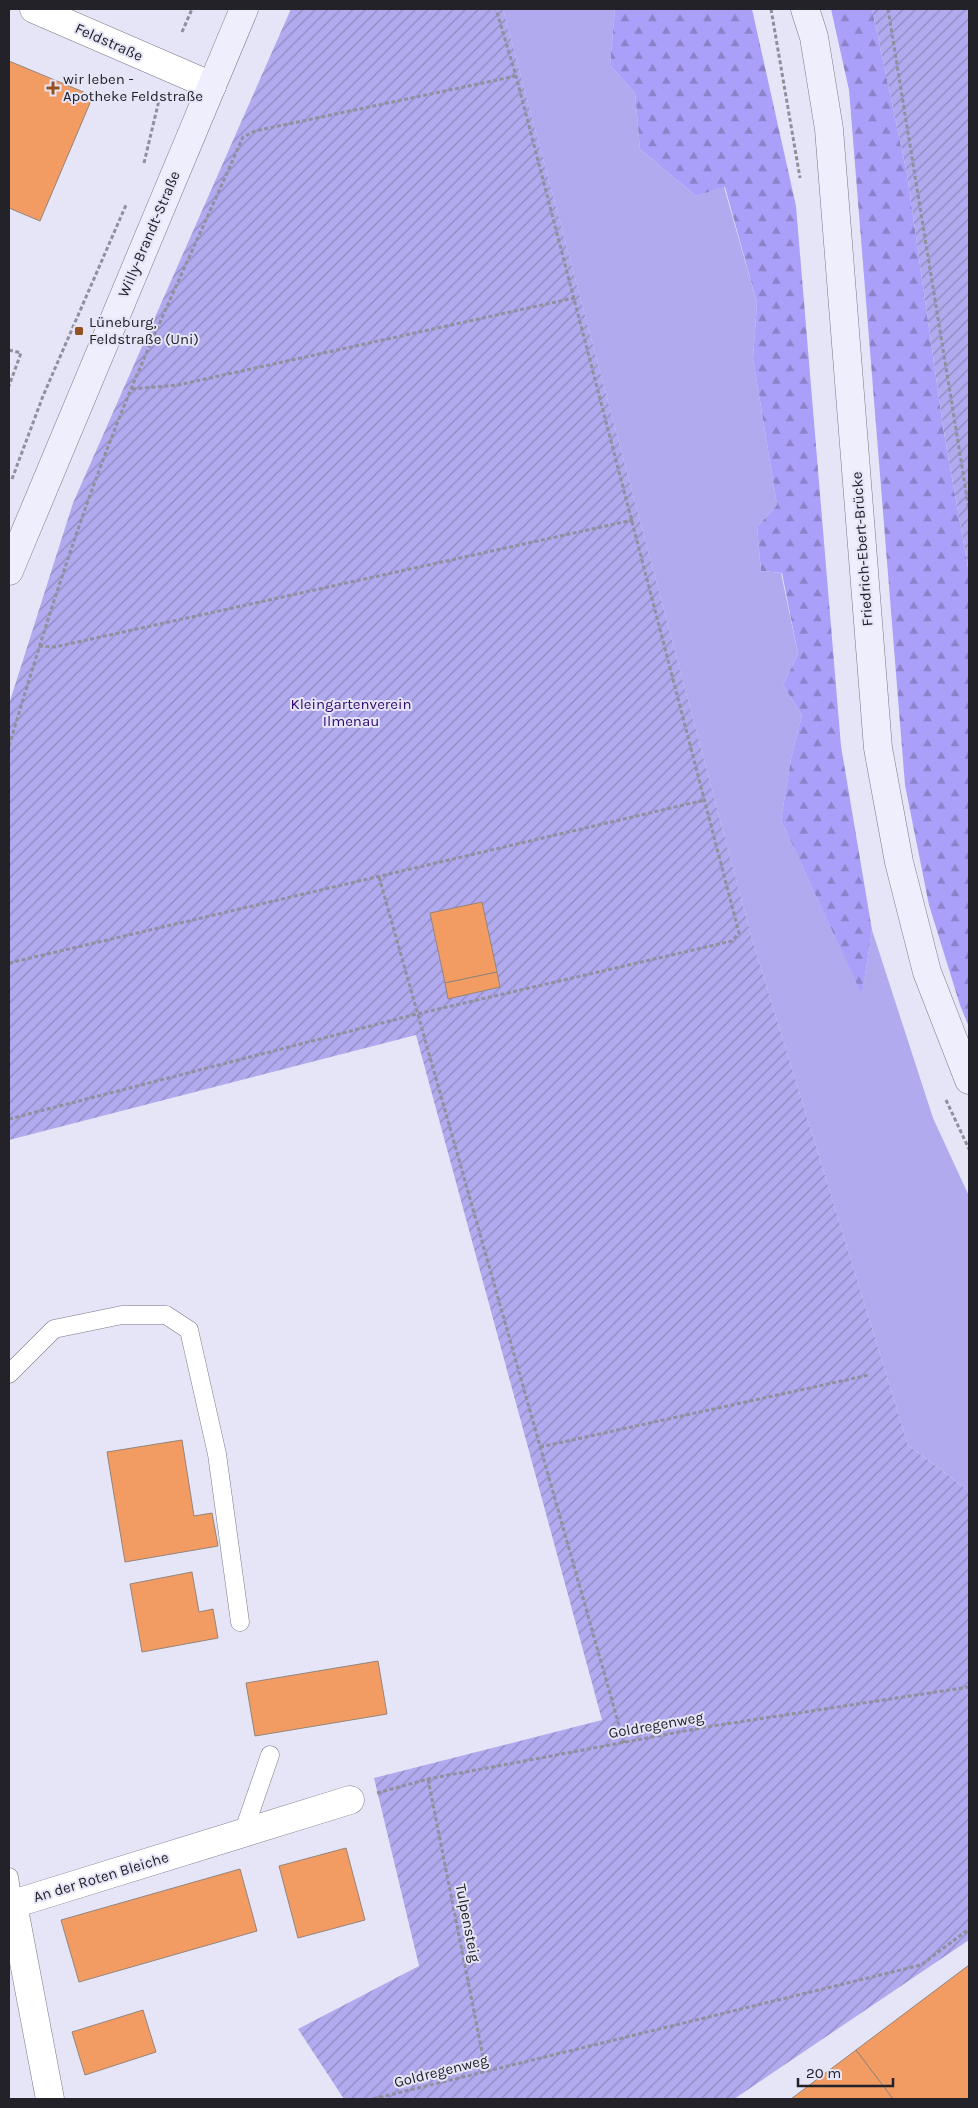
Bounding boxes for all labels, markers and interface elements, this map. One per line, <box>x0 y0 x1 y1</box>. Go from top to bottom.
street label: Feldstraße <box>72 19 146 65</box>
place label: wir leben - Apotheke Feldstraße <box>63 70 203 105</box>
marker: wir leben - Apotheke Feldstraße <box>47 82 59 94</box>
street label: Willy-Brandt-Straße <box>114 168 184 300</box>
place label: Lüneburg, Feldstraße (Uni) <box>89 313 199 348</box>
marker: Lüneburg, Feldstraße (Uni) <box>73 325 85 337</box>
street label: Friedrich-Ebert-Brücke <box>848 471 876 627</box>
park label: Kleingartenverein Ilmenau <box>291 695 411 730</box>
street label: Goldregenweg <box>607 1708 706 1742</box>
street label: An der Roten Bleiche <box>31 1848 171 1906</box>
street label: Tulpensteig <box>452 1882 485 1964</box>
street label: Goldregenweg <box>392 2050 490 2091</box>
scale bar <box>798 2056 893 2088</box>
text: 20 m <box>806 2064 841 2082</box>

